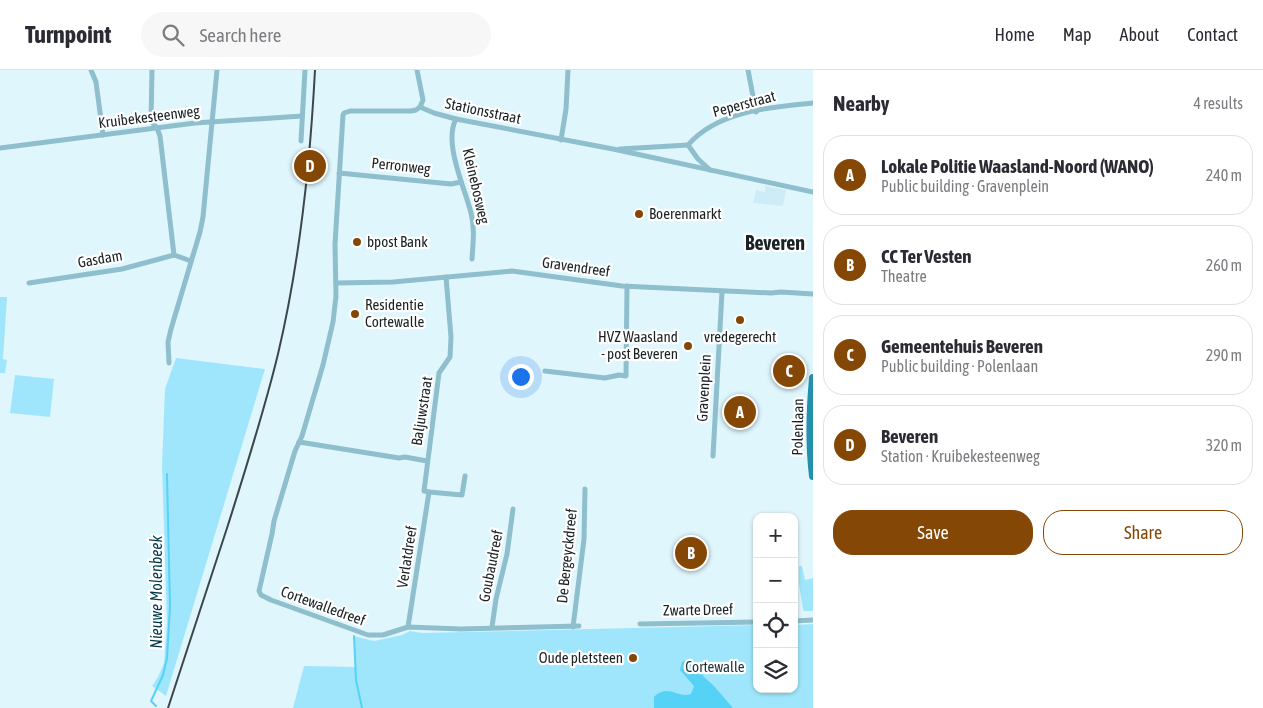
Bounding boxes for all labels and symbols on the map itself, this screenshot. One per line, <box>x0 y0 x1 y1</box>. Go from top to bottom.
street label: Peperstraat <box>711 87 777 120</box>
street label: Stationsstraat <box>444 94 523 127</box>
street label: Kruibekesteenweg <box>97 102 201 131</box>
street label: Kleinebosweg <box>460 146 494 226</box>
pin: D <box>294 147 326 185</box>
street label: Perronweg <box>371 154 432 177</box>
place label: Boerenmarkt <box>649 205 722 222</box>
marker: Boerenmarkt <box>633 208 645 220</box>
district label: Beveren <box>745 231 805 254</box>
place label: bpost Bank <box>367 233 428 250</box>
marker: bpost Bank <box>351 236 363 248</box>
street label: Gasdam <box>76 246 124 271</box>
street label: Gravendreef <box>541 253 611 280</box>
place label: Residentie Cortewalle <box>365 296 424 330</box>
marker: Residentie Cortewalle <box>349 308 361 320</box>
marker: vredegerecht <box>734 314 746 326</box>
place label: HVZ Waasland - post Beveren <box>598 328 678 362</box>
place label: vredegerecht <box>704 328 776 345</box>
marker: HVZ Waasland - post Beveren <box>682 340 694 352</box>
pin: C <box>773 352 805 390</box>
street label: Gravenplein <box>693 354 714 422</box>
your location <box>508 364 534 390</box>
street label: Baljuwstraat <box>408 375 435 447</box>
pin: A <box>724 393 756 431</box>
street label: Polenlaan <box>789 398 806 456</box>
street label: De Bergeyckdreef <box>553 508 580 604</box>
street label: Verlatdreef <box>393 525 420 589</box>
street label: Goubaudreef <box>475 529 506 603</box>
pin: B <box>675 534 707 572</box>
water label: Nieuwe Molenbeek <box>147 535 165 649</box>
street label: Cortewalledreef <box>279 582 368 629</box>
street label: Zwarte Dreef <box>663 600 733 619</box>
place label: Oude pletsteen <box>539 649 623 666</box>
marker: Oude pletsteen <box>627 652 639 664</box>
park label: Cortewalle <box>685 658 745 675</box>

